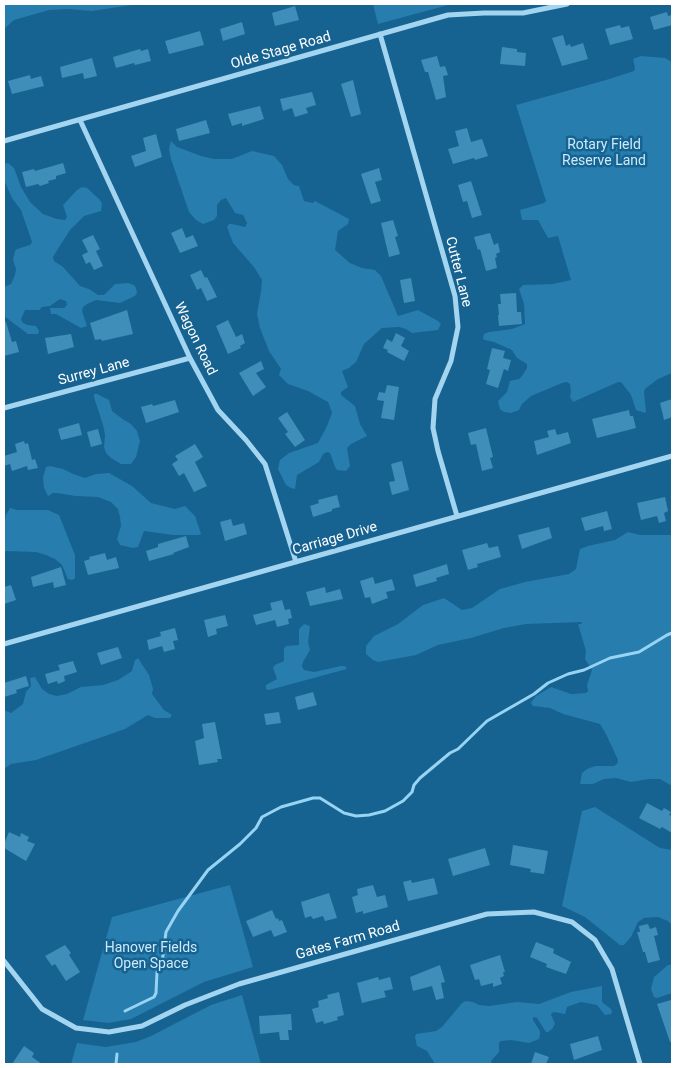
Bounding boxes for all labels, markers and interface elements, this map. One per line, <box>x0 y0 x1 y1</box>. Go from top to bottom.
street label: Olde Stage Road <box>229 29 333 73</box>
park label: Rotary Field Reserve Land <box>562 137 646 170</box>
street label: Cutter Lane <box>441 235 475 309</box>
street label: Wagon Road <box>170 300 220 378</box>
street label: Surrey Lane <box>57 354 131 390</box>
street label: Carriage Drive <box>291 519 379 559</box>
street label: Gates Farm Road <box>294 918 402 964</box>
park label: Hanover Fields Open Space <box>105 940 197 972</box>

